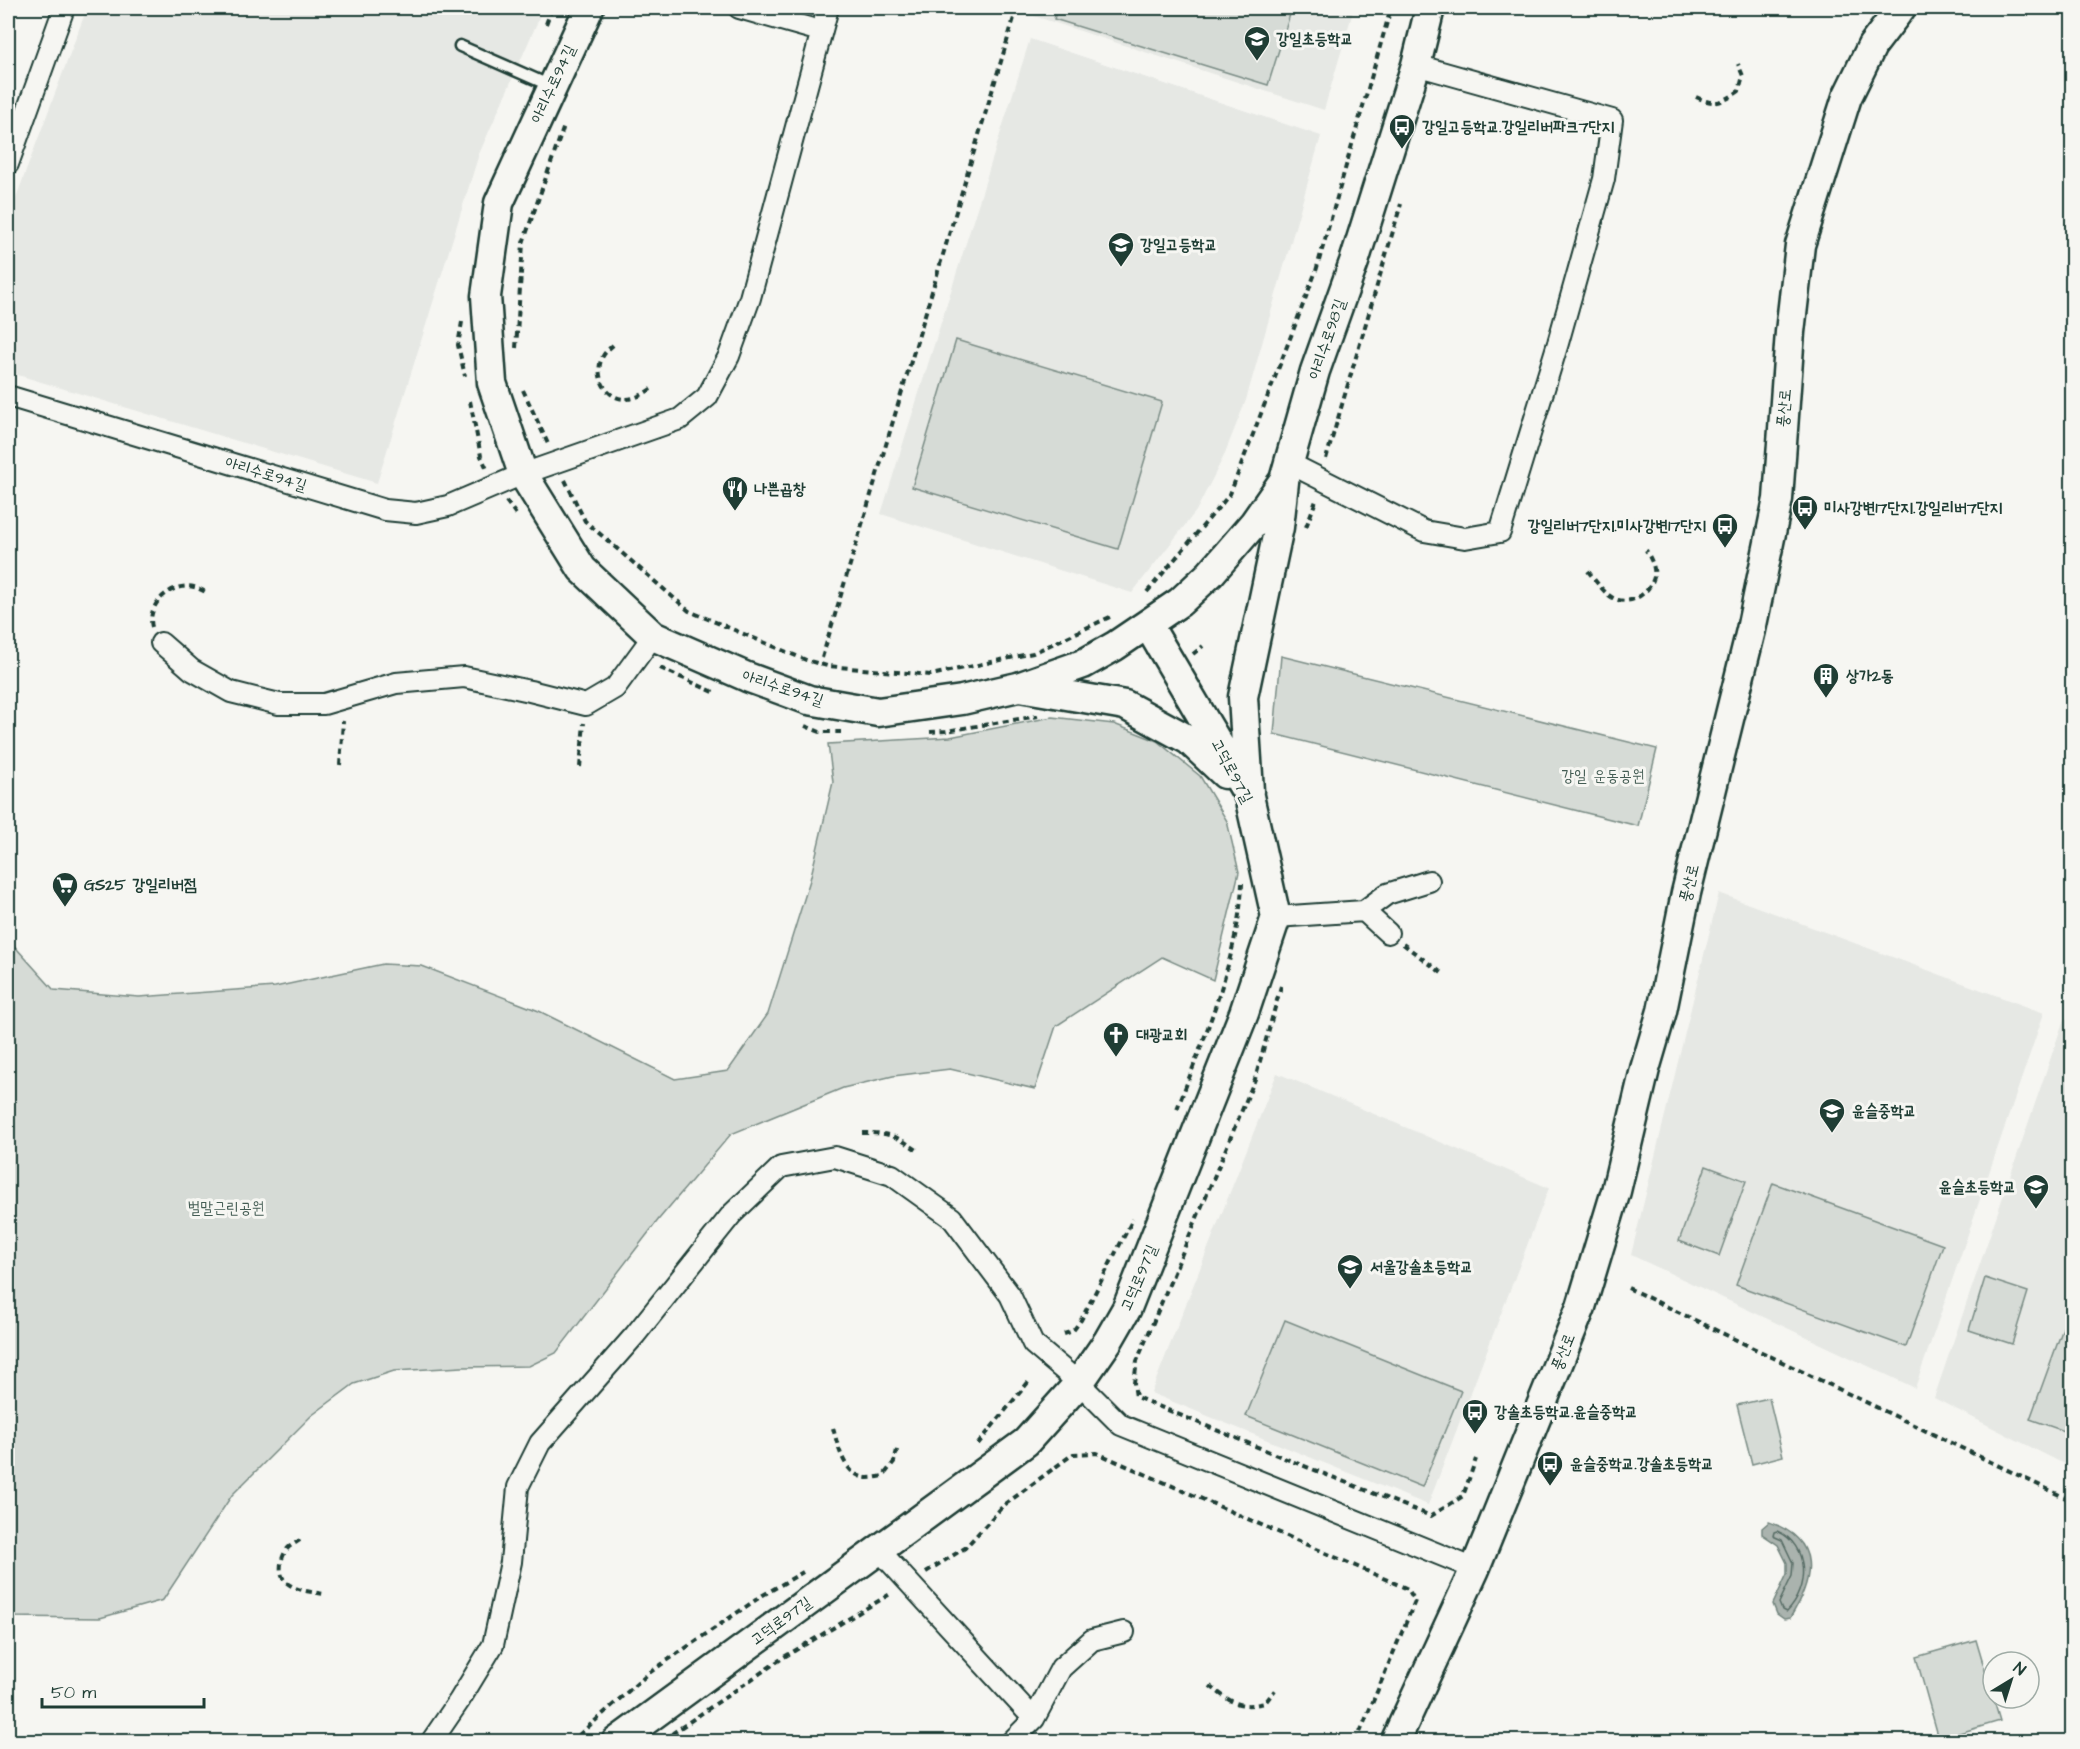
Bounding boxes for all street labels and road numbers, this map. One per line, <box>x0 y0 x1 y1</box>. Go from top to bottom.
street label: 아리수로94길 <box>525 41 581 127</box>
street label: 아리수로98길 <box>1303 296 1351 382</box>
street label: 풍산로 <box>1771 388 1797 428</box>
street label: 아리수로94길 <box>222 451 310 497</box>
street label: 아리수로94길 <box>739 665 827 712</box>
street label: 고덕로97길 <box>1206 735 1258 807</box>
street label: 풍산로 <box>1674 862 1704 904</box>
street label: 고덕로97길 <box>1115 1241 1163 1315</box>
street label: 풍산로 <box>1546 1330 1580 1374</box>
street label: 고덕로97길 <box>746 1591 816 1651</box>

